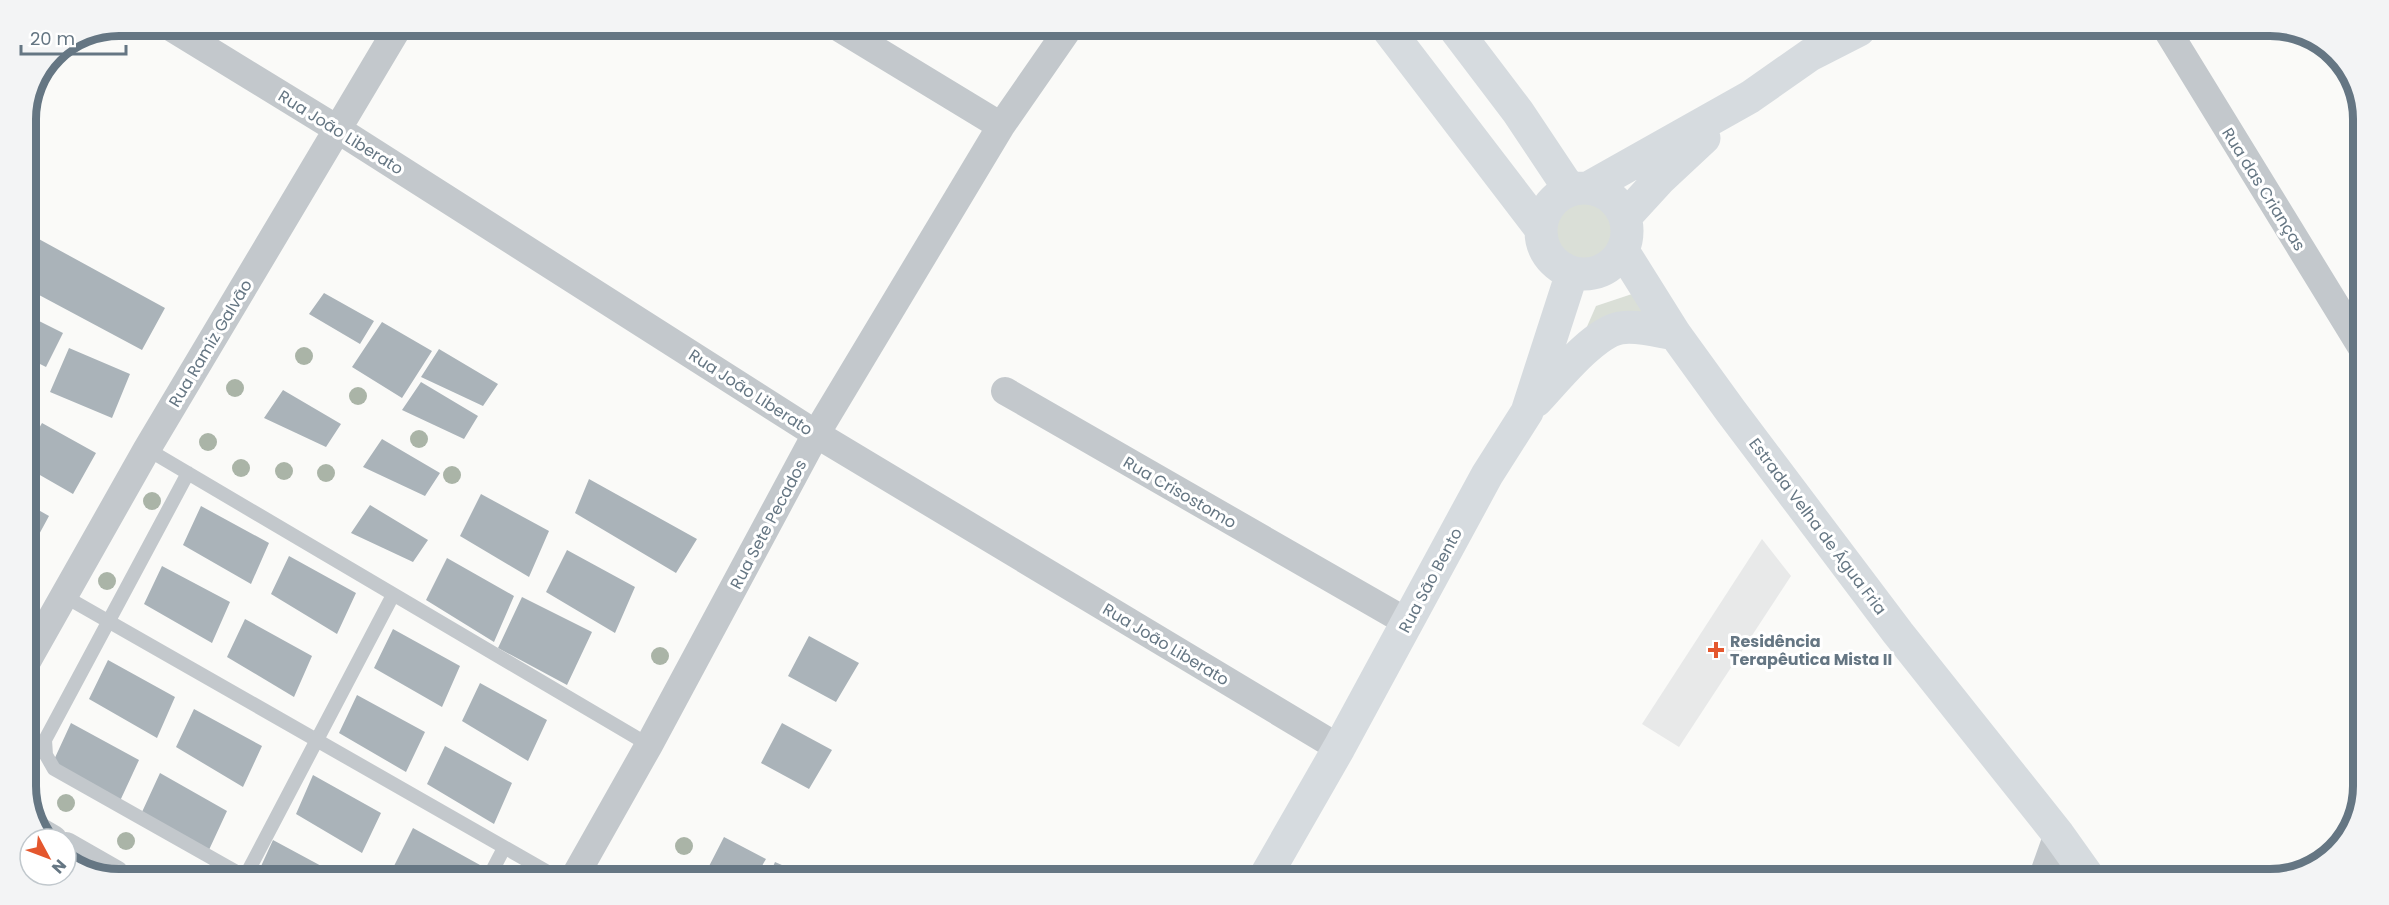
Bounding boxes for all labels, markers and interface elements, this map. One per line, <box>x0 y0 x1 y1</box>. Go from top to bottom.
scale bar <box>21 18 126 56</box>
text: 20 m <box>30 26 75 51</box>
street label: Rua João Liberato <box>274 85 408 180</box>
street label: Rua das Crianças <box>2216 123 2311 255</box>
street label: Rua Ramiz Galvão <box>163 275 258 411</box>
street label: Rua João Liberato <box>684 344 817 441</box>
street label: Estrada Velha de Água Fria <box>1743 433 1892 619</box>
street label: Rua Crisostomo <box>1119 451 1241 534</box>
street label: Rua Sete Pecados <box>725 455 812 593</box>
street label: Rua São Bento <box>1393 524 1468 637</box>
street label: Rua João Liberato <box>1098 598 1233 691</box>
place label: Residência Terapêutica Mista II <box>1730 630 1892 671</box>
marker: Residência Terapêutica Mista II <box>1707 641 1725 659</box>
north arrow <box>18 827 78 887</box>
text: N <box>46 854 72 879</box>

